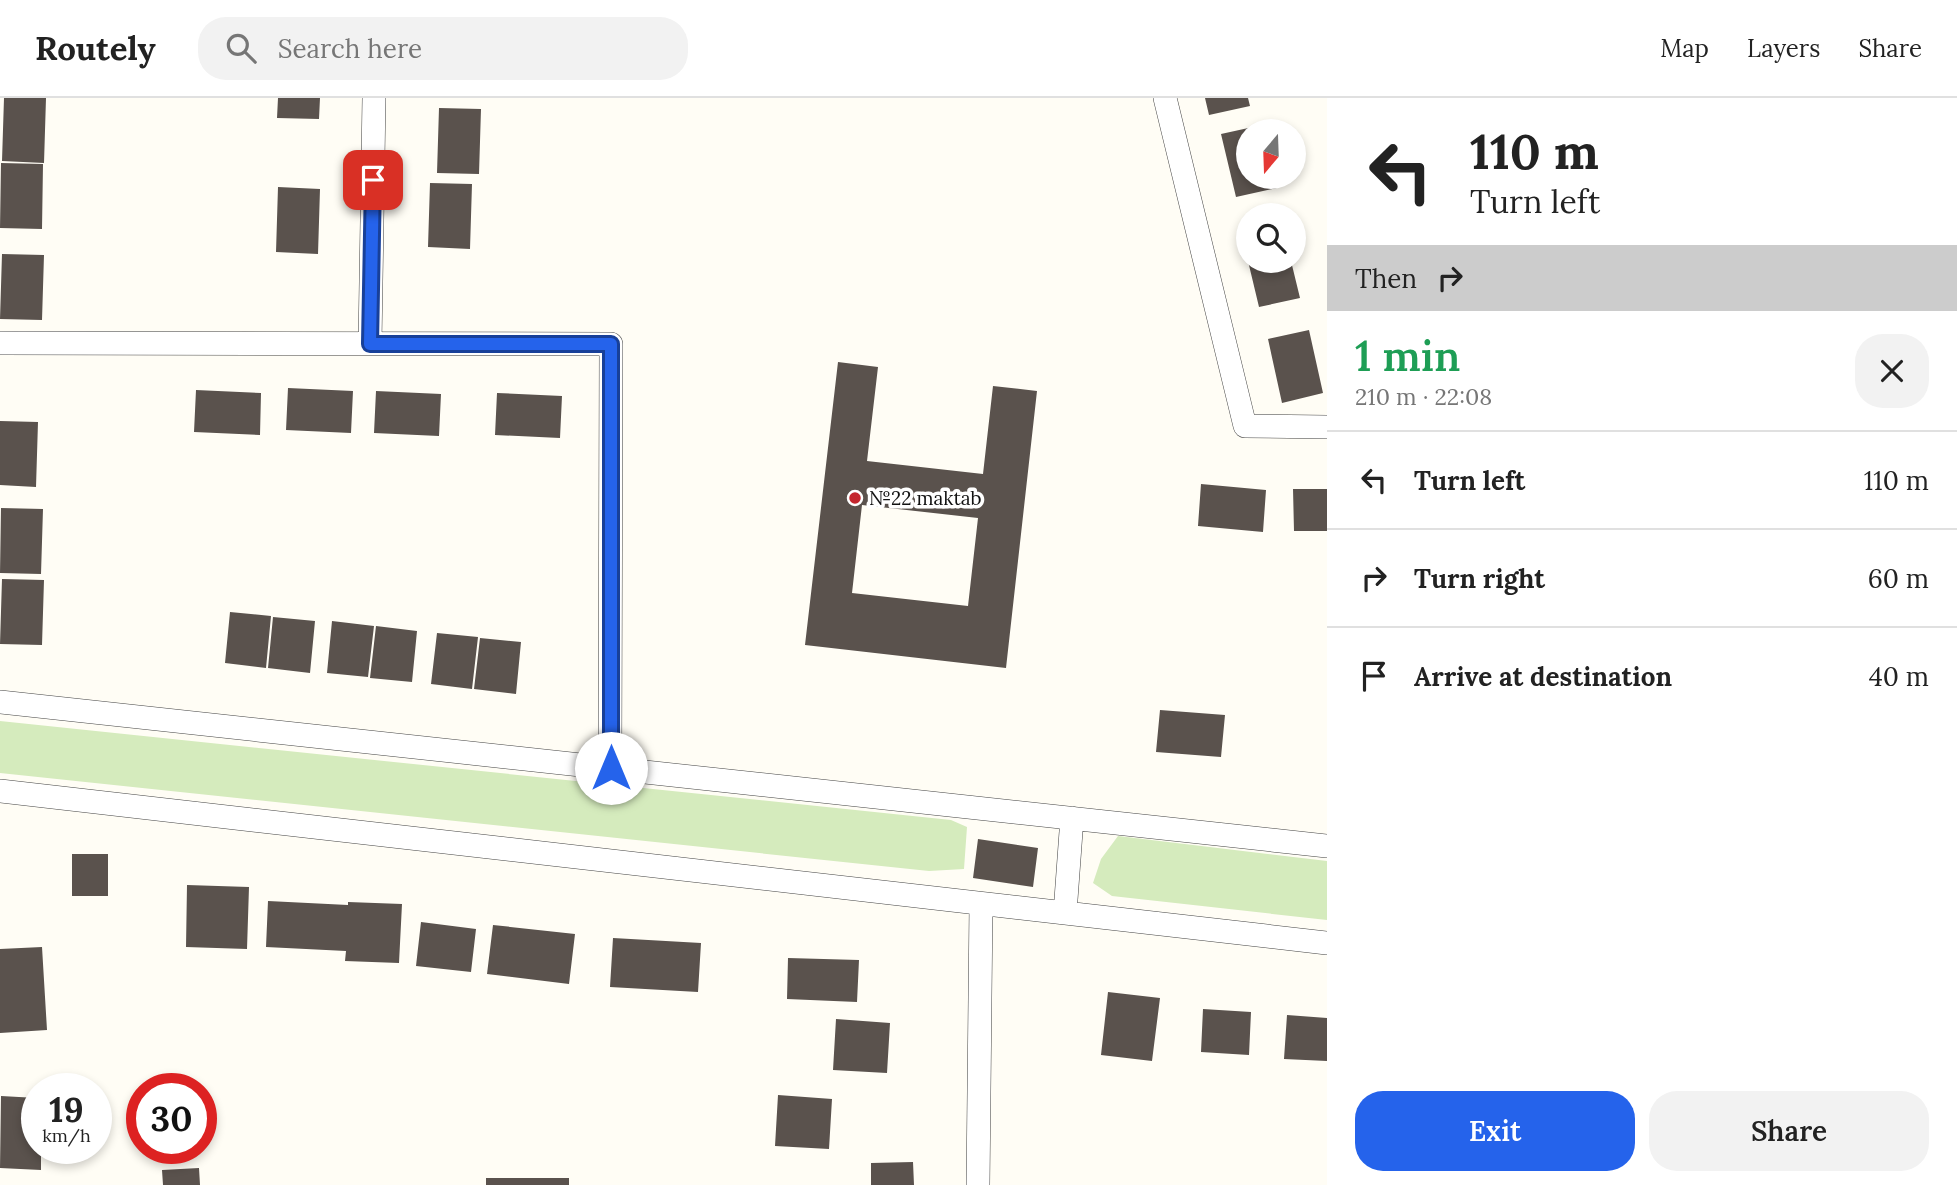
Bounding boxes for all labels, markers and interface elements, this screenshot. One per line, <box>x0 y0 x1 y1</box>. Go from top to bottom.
search box <box>198 17 688 80</box>
text: Routely <box>35 27 156 69</box>
icon: search <box>222 29 260 67</box>
text: Search here <box>278 32 422 65</box>
text: Map <box>1660 33 1709 64</box>
text: Layers <box>1747 33 1820 64</box>
text: Share <box>1858 33 1922 64</box>
north arrow <box>1236 119 1306 189</box>
map controls <box>1236 119 1306 273</box>
text: 110 m <box>1470 120 1599 182</box>
icon: left <box>1355 126 1446 217</box>
pin <box>343 150 403 210</box>
icon: arrive <box>354 161 392 199</box>
text: Turn left <box>1470 181 1600 222</box>
button: search <box>1236 203 1306 273</box>
icon: right <box>1431 259 1469 297</box>
text: Then <box>1355 262 1417 295</box>
text: 1 min <box>1355 329 1460 383</box>
button: close <box>1855 334 1929 408</box>
text: 210 m · 22:08 <box>1355 382 1492 411</box>
icon: left <box>1355 461 1393 499</box>
text: Turn left <box>1414 464 1525 497</box>
text: 110 m <box>1864 464 1929 497</box>
place label: №22 maktab <box>869 486 982 510</box>
marker: №22 maktab <box>847 490 863 506</box>
icon: right <box>1355 559 1393 597</box>
text: Turn right <box>1414 562 1545 595</box>
text: 60 m <box>1868 562 1929 595</box>
icon: arrive <box>1355 657 1393 695</box>
text: Arrive at destination <box>1414 660 1672 693</box>
text: 40 m <box>1869 660 1929 693</box>
position arrow <box>574 731 648 805</box>
speed limit sign: 30 <box>126 1073 217 1164</box>
text: 19 <box>49 1087 84 1132</box>
button: Exit <box>1355 1091 1635 1171</box>
button: Share <box>1649 1091 1929 1171</box>
text: km/h <box>42 1124 91 1147</box>

